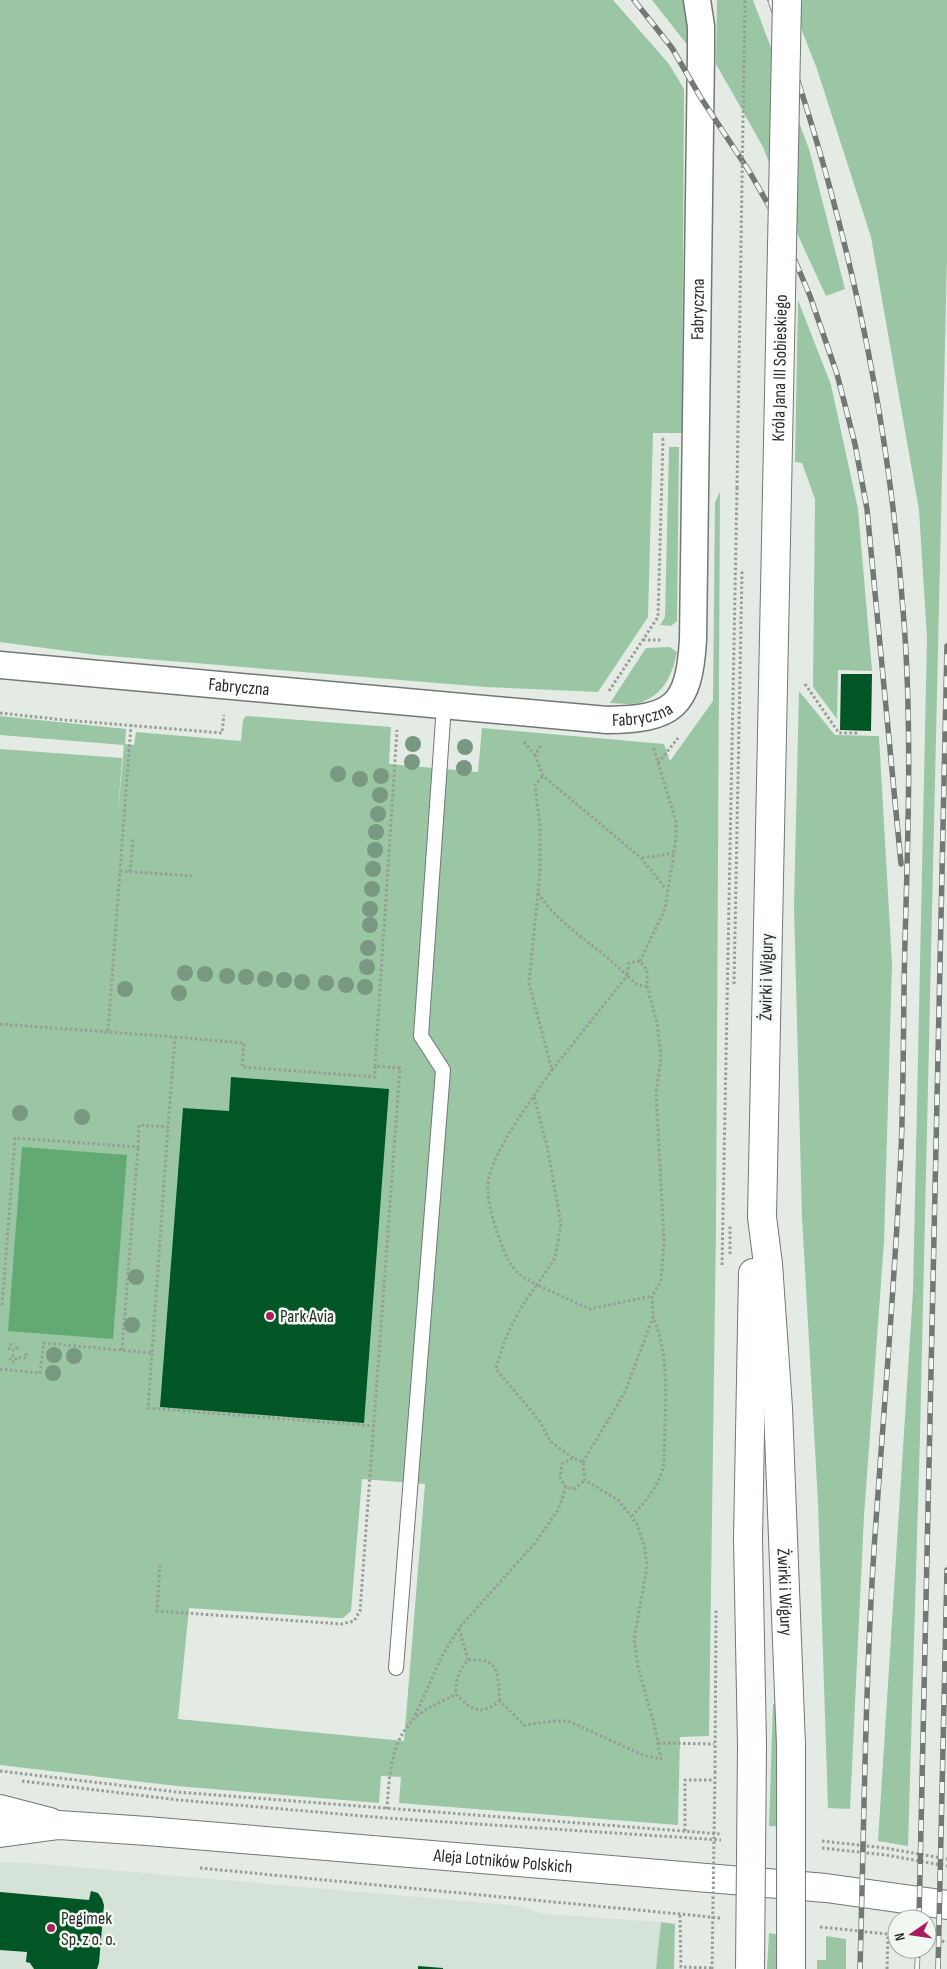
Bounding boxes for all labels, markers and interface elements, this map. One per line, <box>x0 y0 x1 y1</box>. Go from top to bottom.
street label: Fabryczna <box>687 278 709 340</box>
street label: Króla Jana III Sobieskiego <box>768 294 792 442</box>
street label: Fabryczna <box>208 674 270 700</box>
street label: Fabryczna <box>612 698 677 731</box>
street label: Żwirki i Wigury <box>755 933 778 1021</box>
place label: Park Avia <box>280 1306 334 1327</box>
marker: Park Avia <box>264 1310 276 1322</box>
street label: Żwirki i Wigury <box>772 1548 797 1636</box>
street label: Aleja Lotników Polskich <box>432 1845 573 1878</box>
place label: Pegimek Sp. z o. o. <box>61 1908 116 1950</box>
north arrow <box>887 1909 937 1959</box>
marker: Pegimek Sp. z o. o. <box>45 1922 57 1934</box>
text: N <box>891 1931 909 1942</box>

